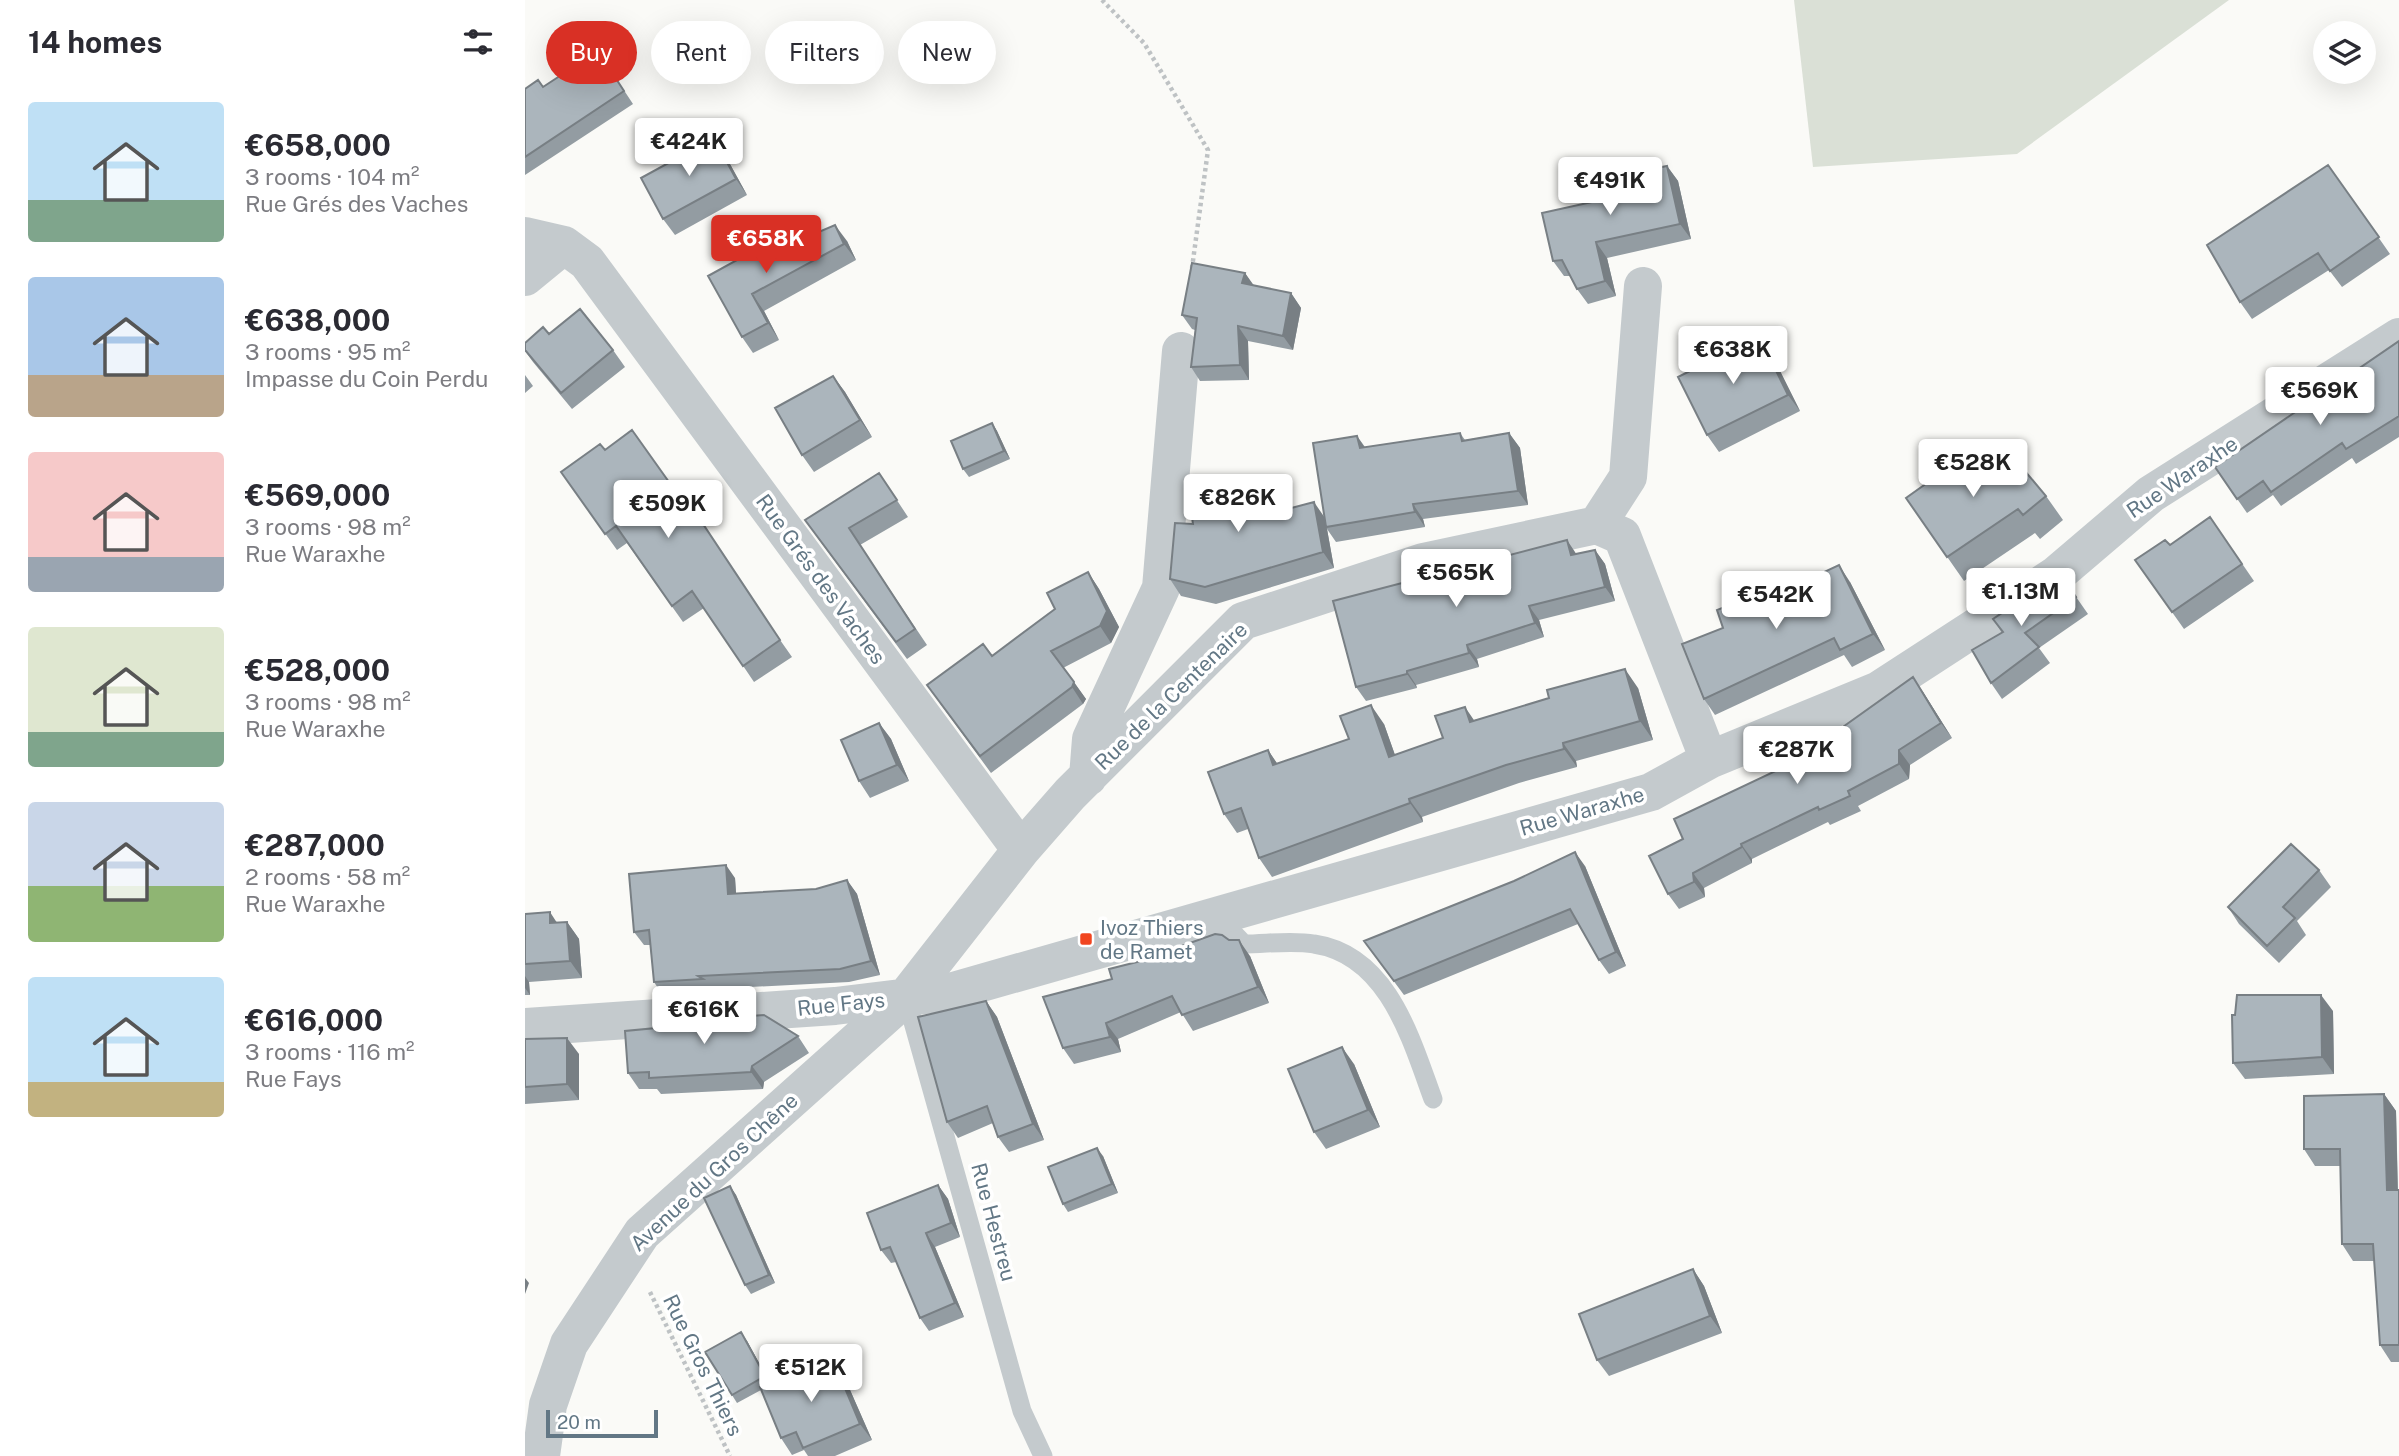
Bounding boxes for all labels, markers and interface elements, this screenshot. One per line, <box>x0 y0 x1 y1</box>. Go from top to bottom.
chip: Buy <box>546 21 637 84</box>
chip: Rent <box>651 21 751 84</box>
chip: Filters <box>765 21 884 84</box>
chip: New <box>898 21 996 84</box>
map controls <box>2313 21 2376 84</box>
button: layers <box>2313 21 2376 84</box>
icon: filters <box>459 23 497 61</box>
text: 14 homes <box>28 24 162 60</box>
pin: €424K <box>640 118 738 178</box>
text: €658,000 <box>245 127 391 163</box>
text: €424K <box>651 127 727 154</box>
icon: home <box>84 130 168 214</box>
pin: €491K <box>1561 158 1659 217</box>
text: 3 rooms · 104 m² <box>245 163 419 190</box>
text: €491K <box>1574 166 1646 193</box>
text: Rue Grés des Vaches <box>245 190 468 217</box>
pin: €658K <box>717 216 815 275</box>
text: €658K <box>727 224 805 251</box>
text: €638,000 <box>245 302 390 338</box>
icon: home <box>84 305 168 389</box>
pin: €638K <box>1684 326 1782 386</box>
text: €638K <box>1694 335 1772 362</box>
text: 3 rooms · 95 m² <box>245 338 411 365</box>
text: Impasse du Coin Perdu <box>245 365 488 392</box>
pin: €569K <box>2271 368 2369 427</box>
text: €569K <box>2281 376 2359 403</box>
street label: Rue Waraxhe <box>2122 431 2242 523</box>
pin: €528K <box>1924 440 2022 499</box>
text: €528K <box>1934 448 2012 475</box>
pin: €826K <box>1189 475 1287 534</box>
text: €569,000 <box>245 477 390 513</box>
icon: home <box>84 480 168 564</box>
pin: €509K <box>619 480 717 540</box>
text: €826K <box>1200 483 1276 510</box>
text: €509K <box>630 489 706 516</box>
street label: Rue Grés des Vaches <box>751 489 891 669</box>
text: 3 rooms · 98 m² <box>245 513 411 540</box>
text: Rue Waraxhe <box>245 540 386 567</box>
pin: €565K <box>1407 550 1505 609</box>
text: €565K <box>1417 558 1495 585</box>
pin: €1.13M <box>1964 568 2078 628</box>
pin: €542K <box>1727 572 1825 631</box>
text: €1.13M <box>1982 577 2060 604</box>
text: €542K <box>1738 580 1814 607</box>
street label: Rue de la Centenaire <box>1090 617 1252 775</box>
text: €528,000 <box>245 652 390 688</box>
icon: home <box>84 655 168 739</box>
text: 3 rooms · 98 m² <box>245 688 411 715</box>
text: Rue Waraxhe <box>245 715 386 742</box>
pin: €287K <box>1748 726 1846 786</box>
text: €287K <box>1759 735 1835 762</box>
street label: Rue Waraxhe <box>1517 781 1647 841</box>
text: €287,000 <box>245 827 385 863</box>
icon: home <box>84 830 168 914</box>
text: 2 rooms · 58 m² <box>245 863 410 890</box>
text: Rue Waraxhe <box>245 890 386 917</box>
place label: Ivoz Thiers de Ramet <box>1100 915 1204 964</box>
marker: Ivoz Thiers de Ramet <box>1078 931 1094 947</box>
pin: €616K <box>655 986 753 1046</box>
street label: Rue Fays <box>796 987 886 1021</box>
text: €616K <box>668 995 740 1022</box>
text: €616,000 <box>245 1002 383 1038</box>
icon: home <box>84 1005 168 1089</box>
text: 3 rooms · 116 m² <box>245 1038 415 1065</box>
text: Rue Fays <box>245 1065 342 1092</box>
street label: Avenue du Gros Chêne <box>625 1088 803 1256</box>
street label: Rue Hestreu <box>966 1160 1022 1284</box>
street label: Rue Gros Thiers <box>658 1290 748 1440</box>
pin: €512K <box>762 1344 860 1404</box>
text: €512K <box>775 1353 847 1380</box>
scale bar <box>546 1407 658 1439</box>
text: 20 m <box>557 1411 601 1433</box>

